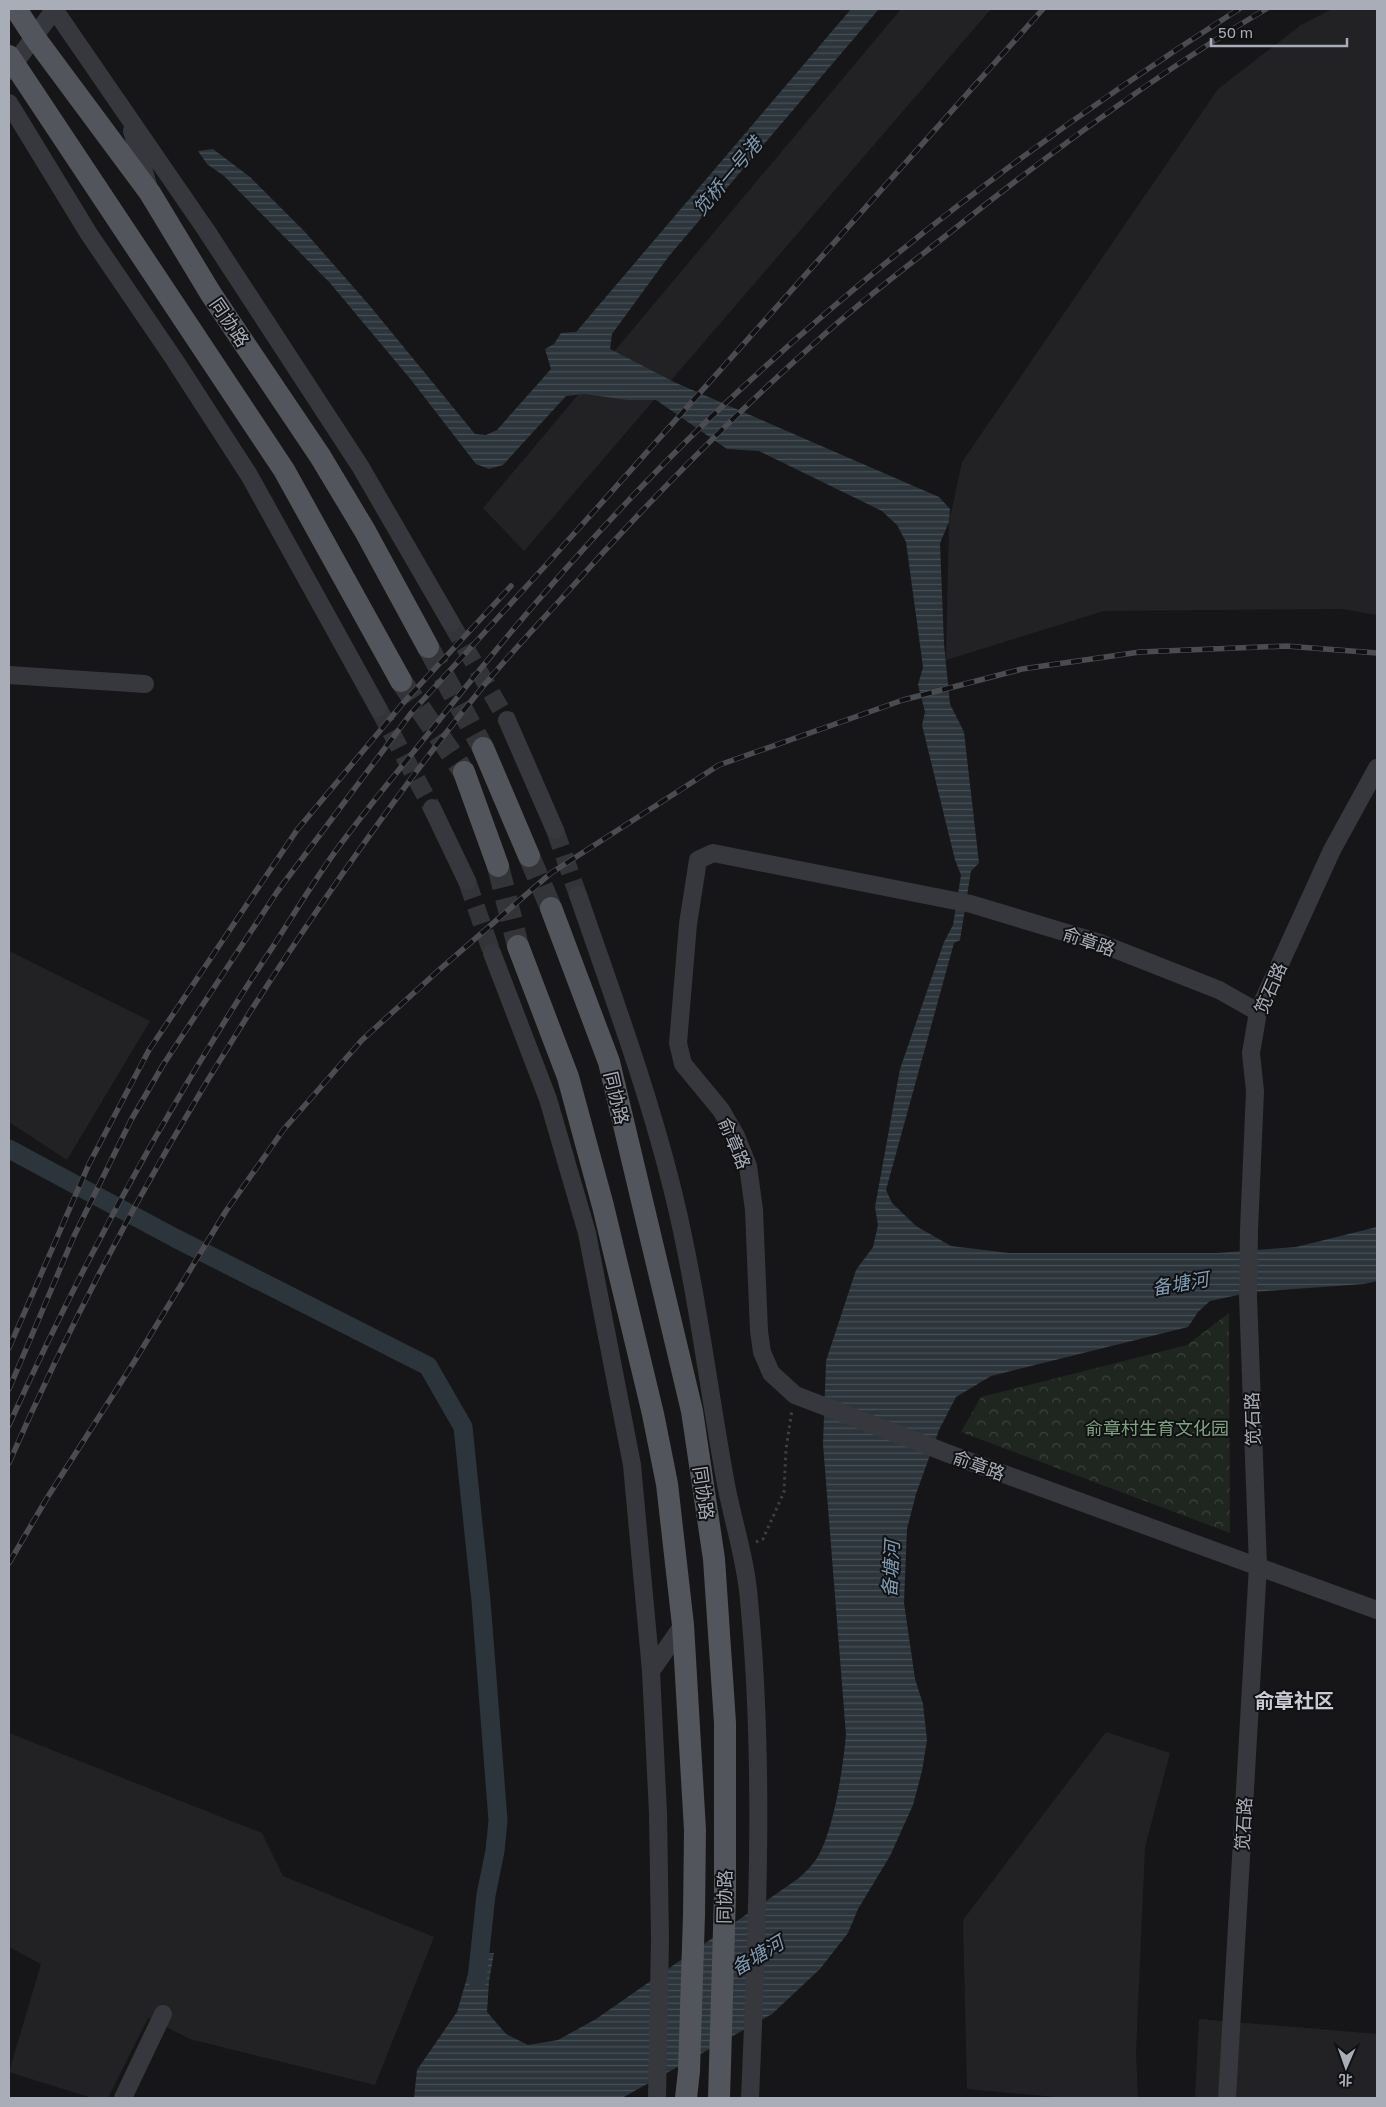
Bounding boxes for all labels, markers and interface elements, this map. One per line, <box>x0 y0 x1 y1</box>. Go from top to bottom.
scale bar <box>1211 15 1347 47</box>
text: 50 m <box>1218 23 1253 41</box>
water label: 笕桥一号港 <box>688 130 768 220</box>
street label: 同协路 <box>206 293 254 351</box>
street label: 俞章路 <box>1060 922 1118 960</box>
street label: 笕石路 <box>1249 959 1291 1017</box>
street label: 同协路 <box>600 1069 634 1127</box>
street label: 俞章路 <box>714 1114 756 1172</box>
water label: 备塘河 <box>1150 1266 1214 1299</box>
street label: 笕石路 <box>1240 1392 1264 1446</box>
park label: 俞章村生育文化园 <box>1085 1417 1229 1439</box>
street label: 俞章路 <box>950 1445 1008 1485</box>
street label: 同协路 <box>689 1465 719 1521</box>
water label: 备塘河 <box>877 1536 903 1598</box>
district label: 俞章社区 <box>1254 1688 1334 1712</box>
street label: 笕石路 <box>1231 1796 1255 1852</box>
street label: 同协路 <box>713 1870 735 1924</box>
water label: 备塘河 <box>727 1928 791 1980</box>
north arrow <box>1321 2042 1371 2092</box>
text: 北 <box>1338 2072 1353 2089</box>

